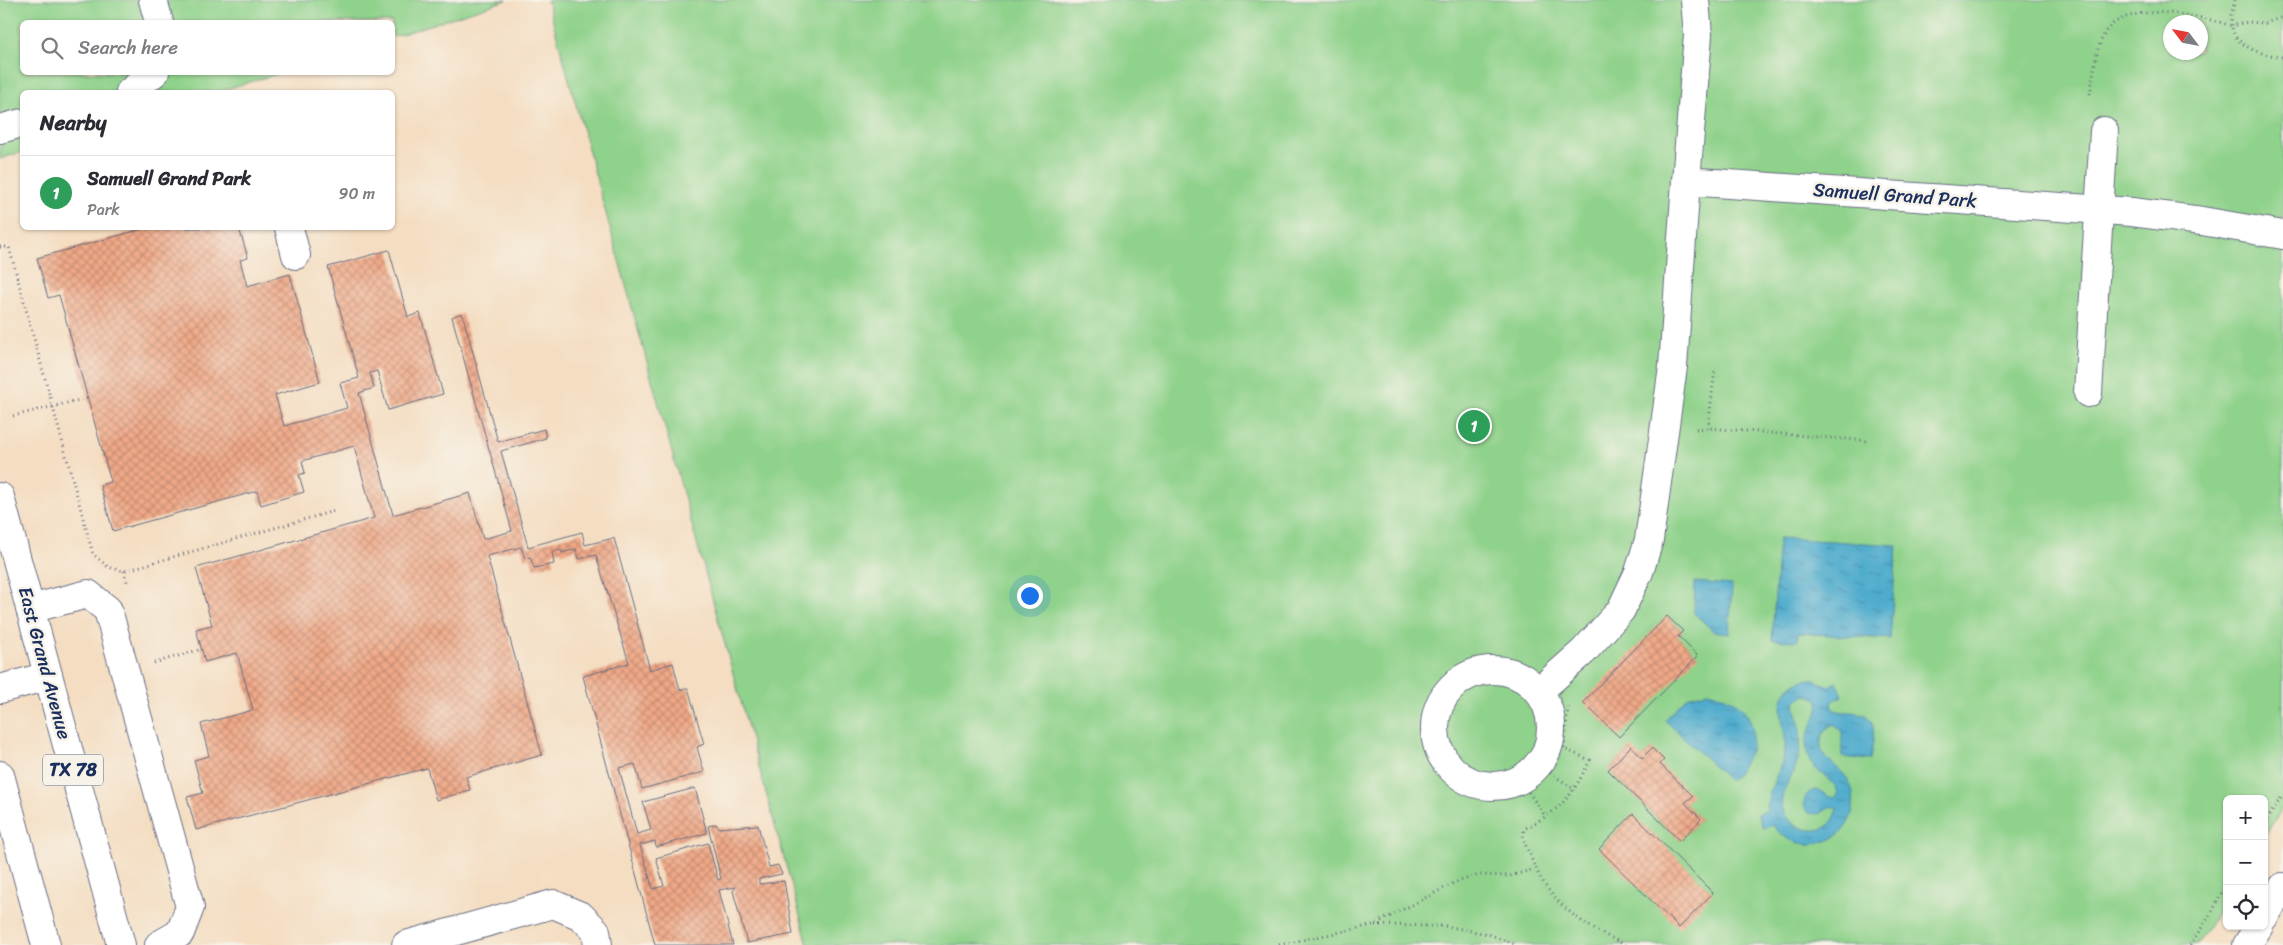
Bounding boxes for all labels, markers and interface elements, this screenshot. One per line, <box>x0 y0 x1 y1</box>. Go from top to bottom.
north arrow <box>2163 15 2208 60</box>
search box <box>20 20 395 75</box>
text: Search here <box>78 31 178 64</box>
icon: search <box>38 34 66 62</box>
text: Nearby <box>40 104 106 142</box>
text: Samuell Grand Park <box>87 162 251 195</box>
street label: Samuell Grand Park <box>1812 173 1978 217</box>
text: 1 <box>53 179 59 208</box>
text: 90 m <box>339 179 375 208</box>
text: Park <box>87 195 120 224</box>
pin: 1 <box>1458 407 1490 445</box>
street label: East Grand Avenue <box>9 583 81 743</box>
your location <box>1017 583 1043 609</box>
road number: TX 78 <box>43 754 103 786</box>
map controls <box>2223 795 2268 930</box>
button: + <box>2223 795 2268 840</box>
button: − <box>2223 840 2268 885</box>
button: locate <box>2223 885 2268 930</box>

